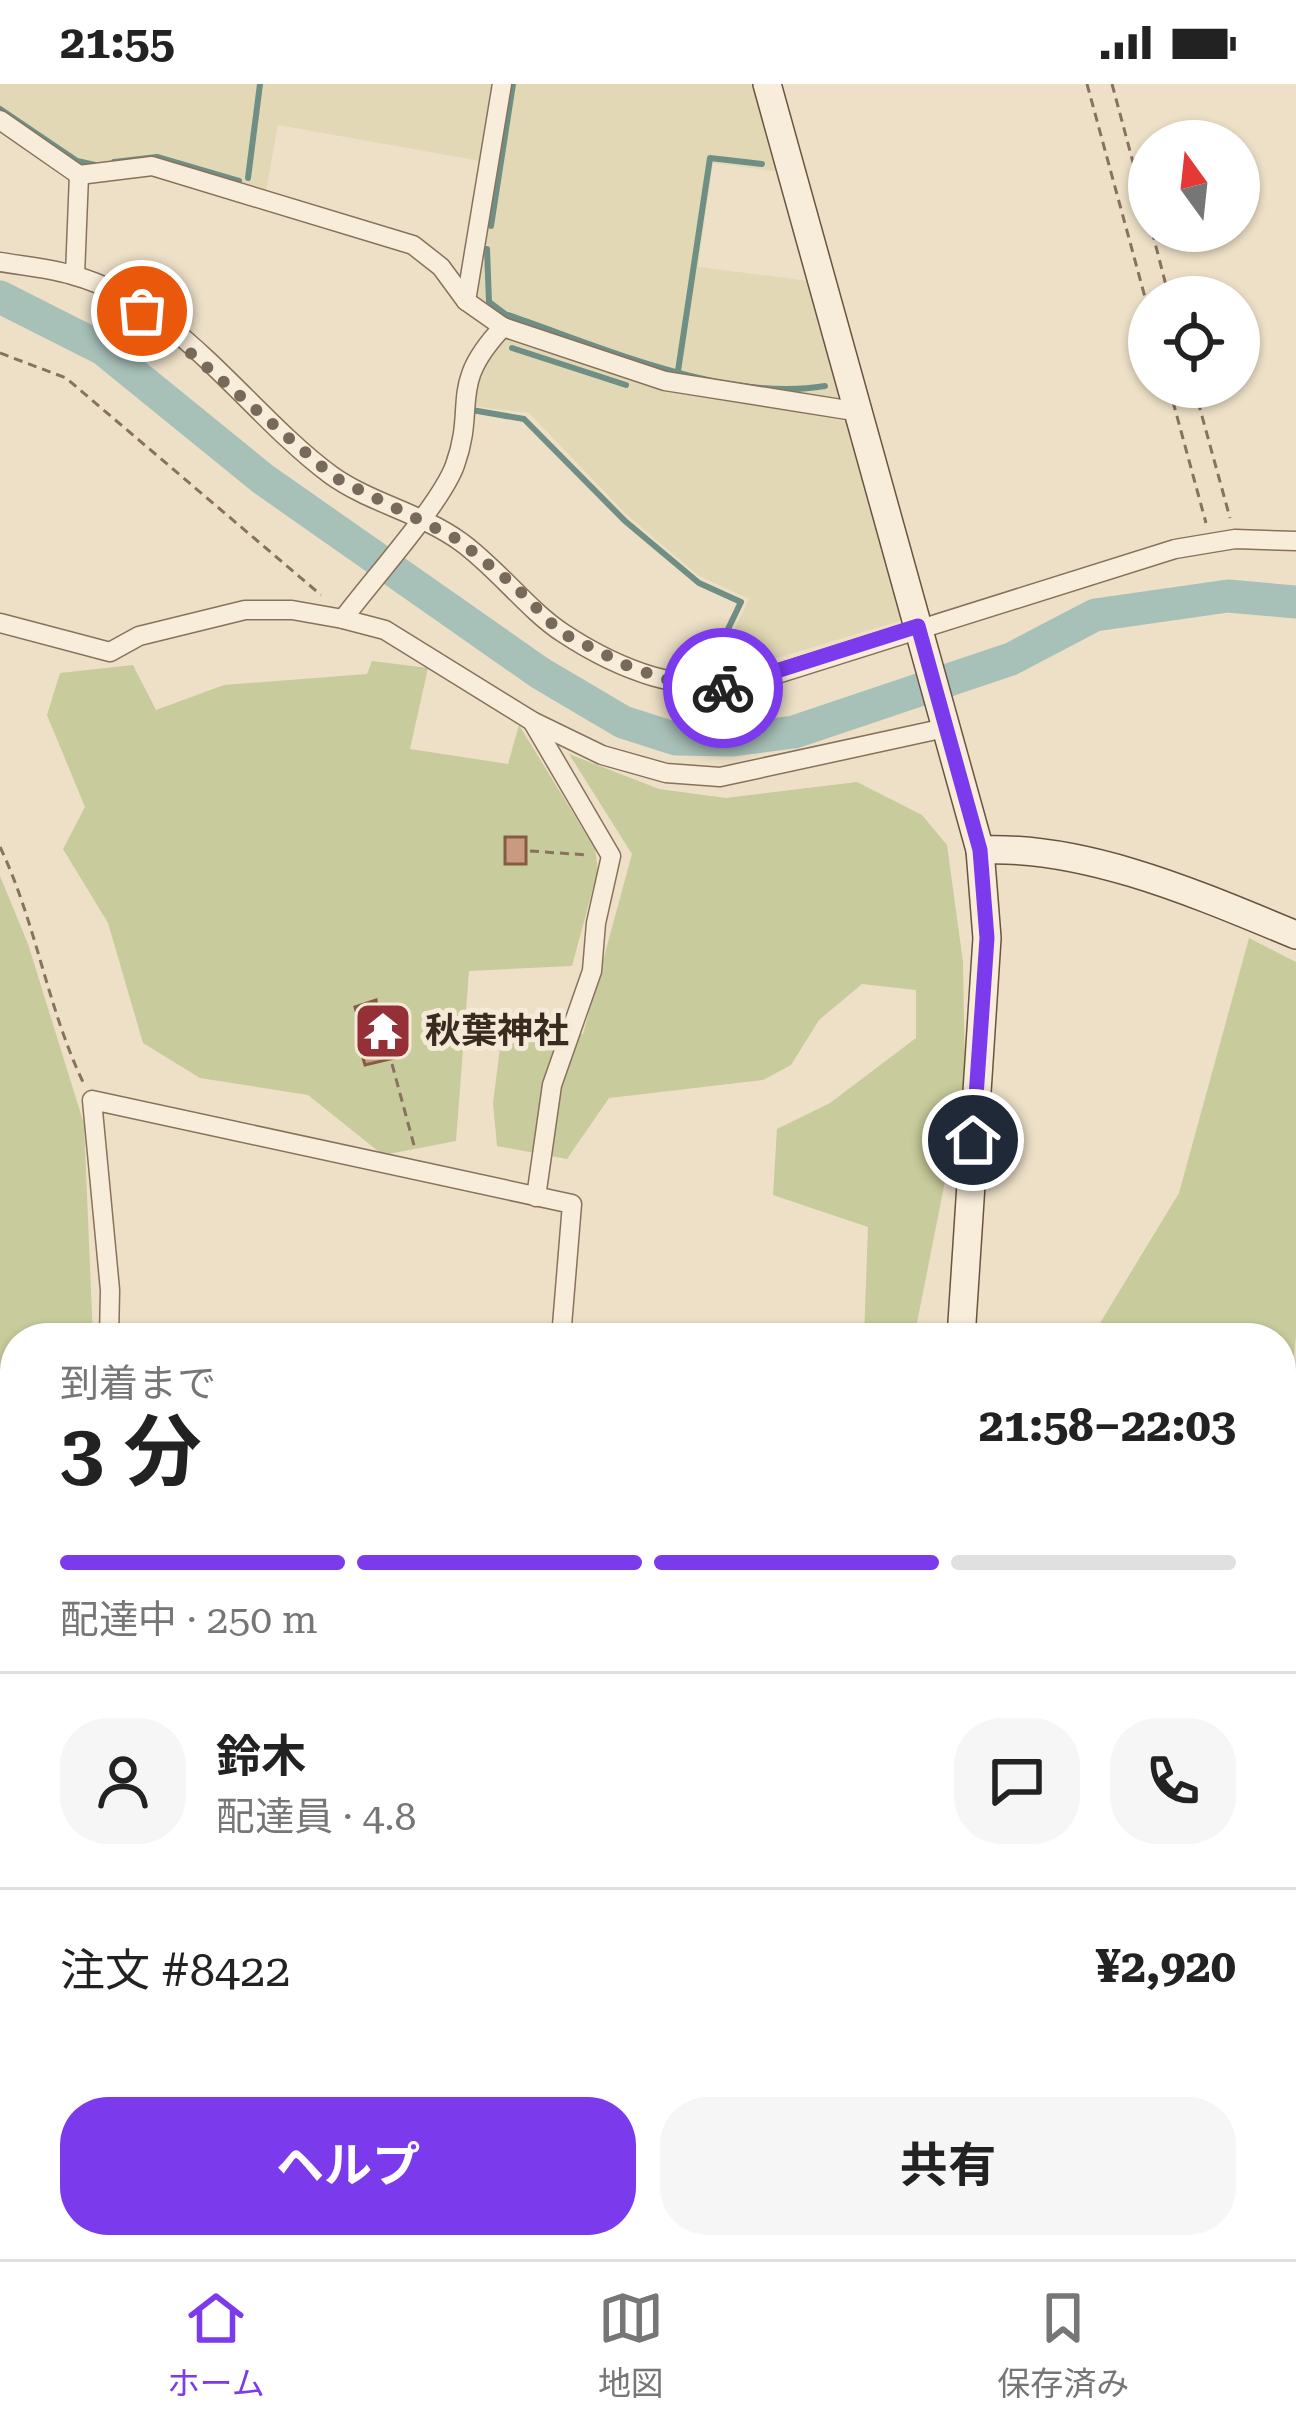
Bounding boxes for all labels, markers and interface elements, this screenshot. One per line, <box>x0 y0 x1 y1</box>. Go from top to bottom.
text: 21:55 <box>60 16 175 69</box>
north arrow <box>1128 120 1260 252</box>
map controls <box>1128 120 1260 408</box>
pin <box>91 260 193 362</box>
button: locate <box>1128 276 1260 408</box>
icon: bag <box>109 278 175 344</box>
courier <box>663 628 783 748</box>
icon: bike <box>690 655 756 721</box>
temple icon: 秋葉神社 <box>352 1000 414 1062</box>
place label: 秋葉神社 <box>425 1010 569 1052</box>
pin <box>922 1089 1024 1191</box>
icon: home <box>940 1107 1006 1173</box>
text: 到着まで <box>60 1361 216 1407</box>
text: 21:58–22:03 <box>979 1399 1236 1452</box>
text: 3 分 <box>60 1407 201 1498</box>
text: 配達中 · 250 m <box>60 1597 318 1643</box>
button: person <box>60 1718 186 1844</box>
button: chat <box>954 1718 1080 1844</box>
button: phone <box>1110 1718 1236 1844</box>
text: 鈴木 <box>216 1730 306 1783</box>
text: 配達員 · 4.8 <box>216 1794 416 1840</box>
text: ¥2,920 <box>1095 1940 1236 1993</box>
text: 注文 #8422 <box>60 1944 290 1997</box>
button: ヘルプ <box>60 2097 636 2235</box>
button: 共有 <box>660 2097 1236 2235</box>
tab: ホーム <box>167 2285 265 2405</box>
tab: 地図 <box>598 2285 664 2405</box>
tab: 保存済み <box>997 2285 1129 2405</box>

